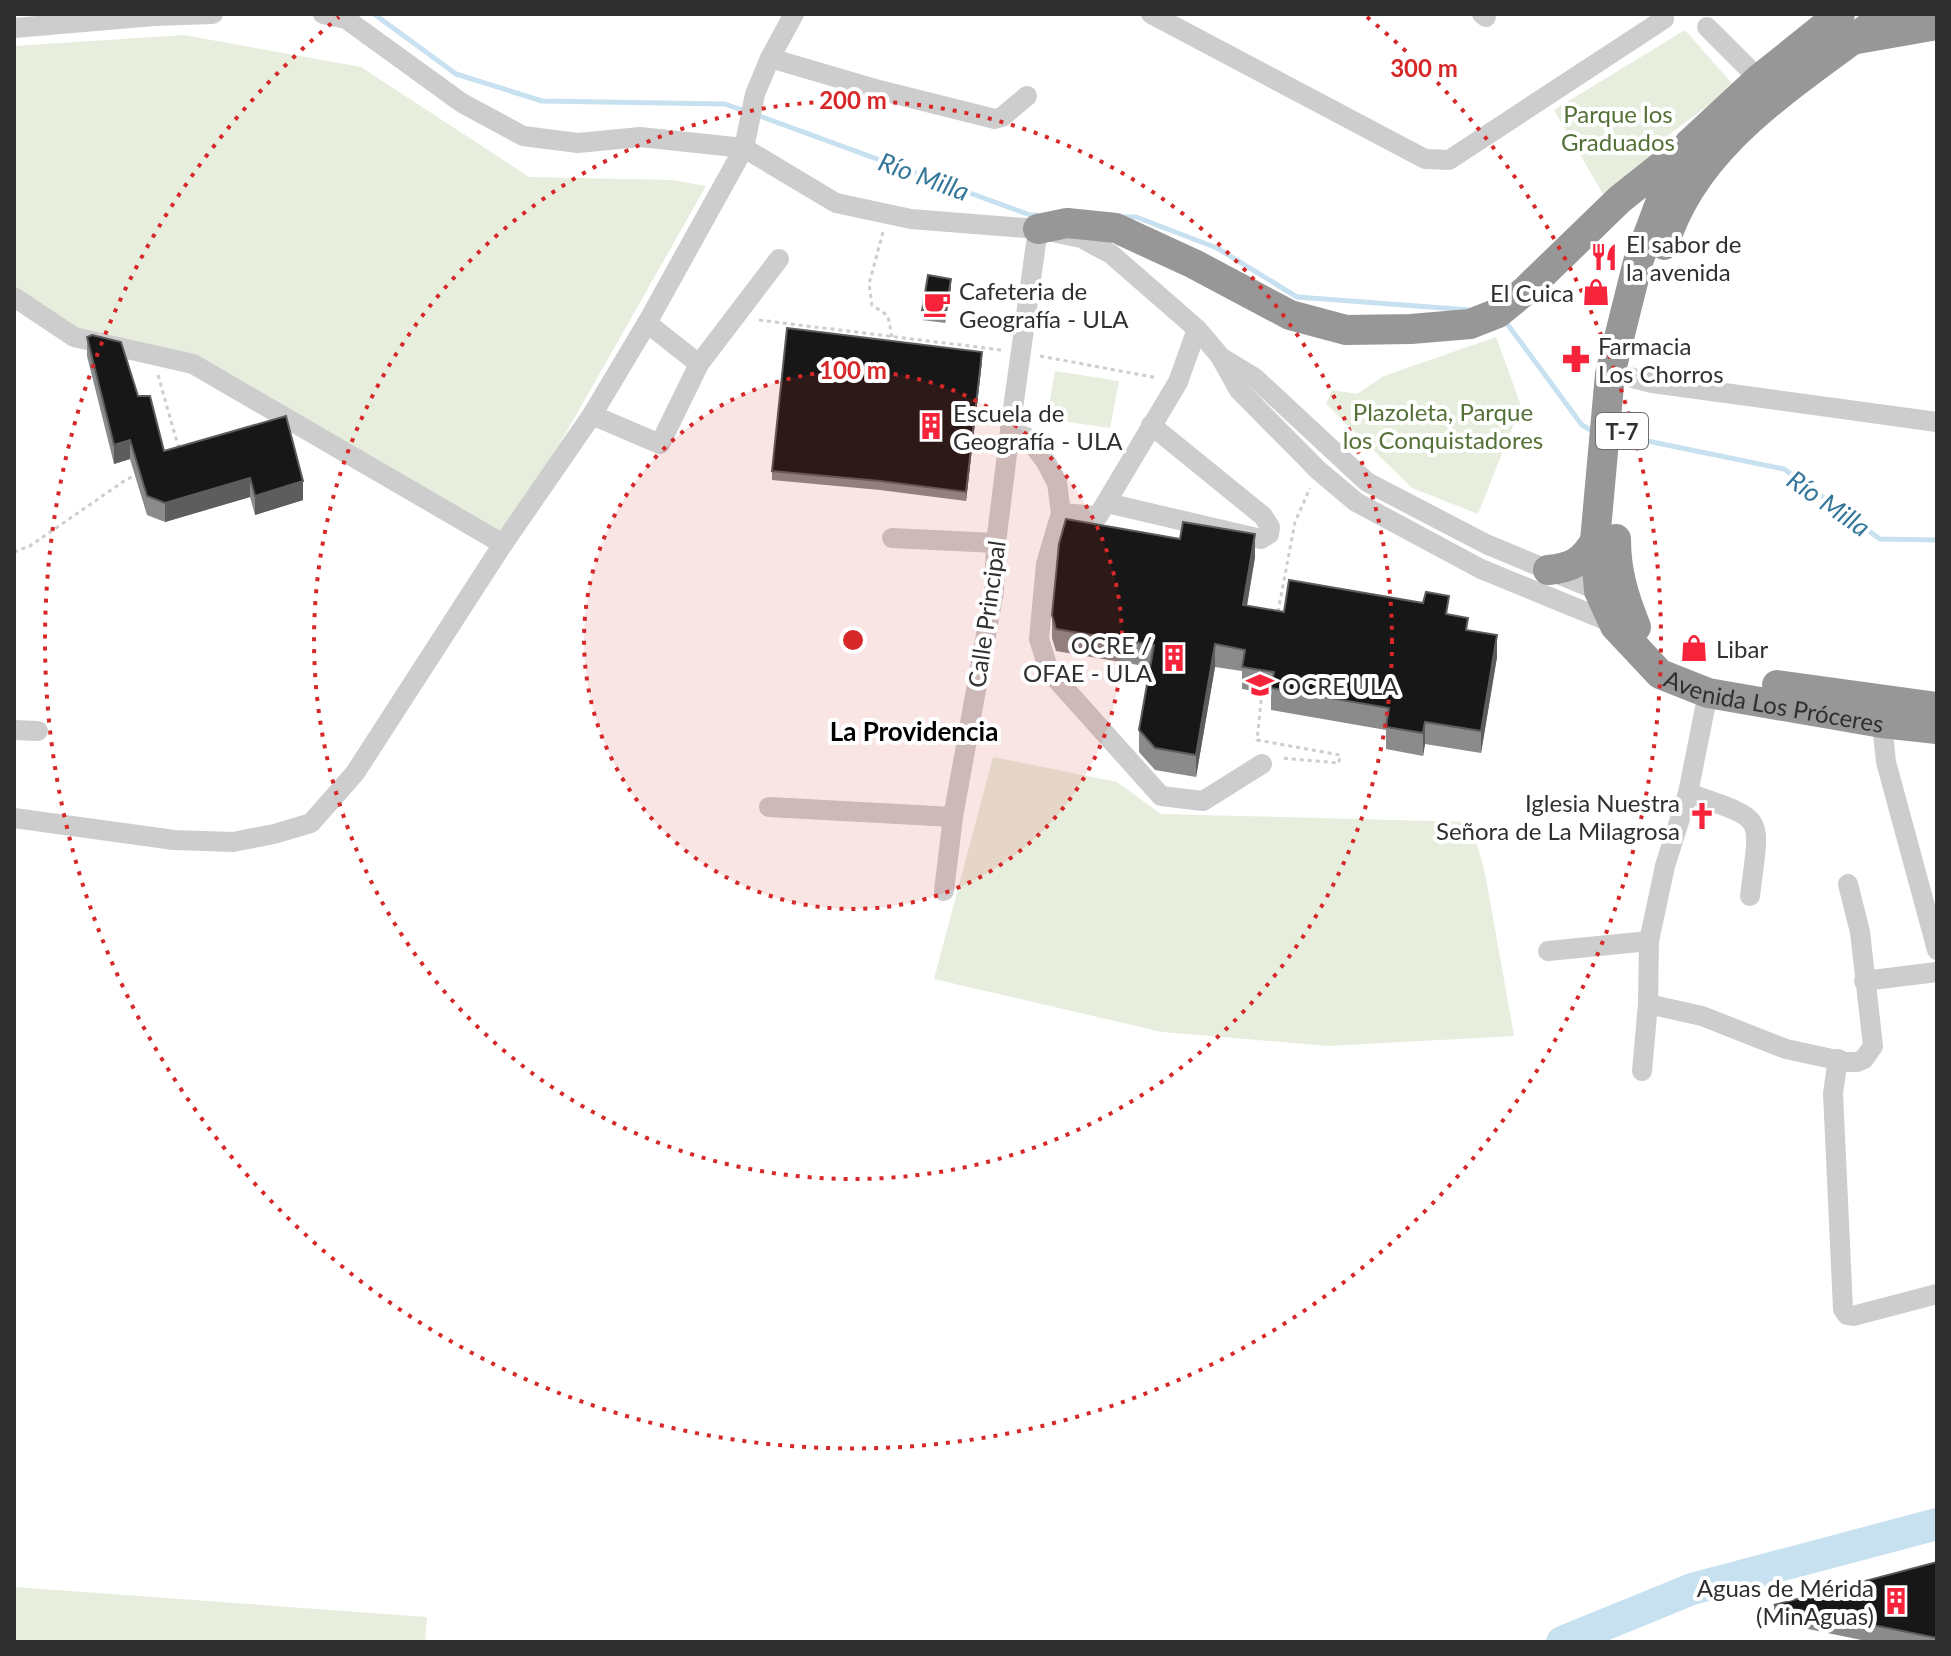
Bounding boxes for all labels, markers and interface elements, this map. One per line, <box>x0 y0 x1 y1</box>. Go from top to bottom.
text: 300 m <box>1390 53 1458 82</box>
text: 200 m <box>819 85 887 114</box>
park label: Parque los Graduados <box>1561 99 1675 156</box>
water label: Río Milla <box>874 145 974 207</box>
place label: El sabor de la avenida <box>1626 229 1741 286</box>
restaurant icon: El sabor de la avenida <box>1589 242 1619 272</box>
place label: Cafeteria de Geografía - ULA <box>959 276 1129 333</box>
shop icon: El Cuica <box>1581 277 1611 307</box>
place label: El Cuica <box>1490 278 1574 307</box>
cafe icon: Cafeteria de Geografía - ULA <box>922 289 952 319</box>
place label: Farmacia Los Chorros <box>1598 331 1724 388</box>
pharmacy icon: Farmacia Los Chorros <box>1561 344 1591 374</box>
text: 100 m <box>819 355 887 384</box>
park label: Plazoleta, Parque los Conquistadores <box>1343 397 1543 454</box>
place label: Escuela de Geografía - ULA <box>953 398 1123 455</box>
building icon: Escuela de Geografía - ULA <box>916 411 946 441</box>
road number: T-7 <box>1596 413 1648 449</box>
water label: Río Milla <box>1781 463 1877 543</box>
street label: Calle Principal <box>961 538 1011 690</box>
centre of rings <box>839 626 867 654</box>
place label: OCRE / OFAE - ULA <box>1023 630 1153 687</box>
shop icon: Libar <box>1679 633 1709 663</box>
place label: Libar <box>1716 634 1768 663</box>
building icon: OCRE / OFAE - ULA <box>1159 643 1189 673</box>
street label: Avenida Los Próceres <box>1660 663 1886 738</box>
school or university icon: OCRE ULA <box>1245 670 1275 700</box>
place label: OCRE ULA <box>1282 671 1399 700</box>
district label: La Providencia <box>830 715 998 747</box>
place label: Iglesia Nuestra Señora de La Milagrosa <box>1436 788 1680 845</box>
church icon: Iglesia Nuestra Señora de La Milagrosa <box>1687 801 1717 831</box>
place label: Aguas de Mérida (MinAguas) <box>1697 1573 1874 1630</box>
building icon: Aguas de Mérida (MinAguas) <box>1881 1586 1911 1616</box>

